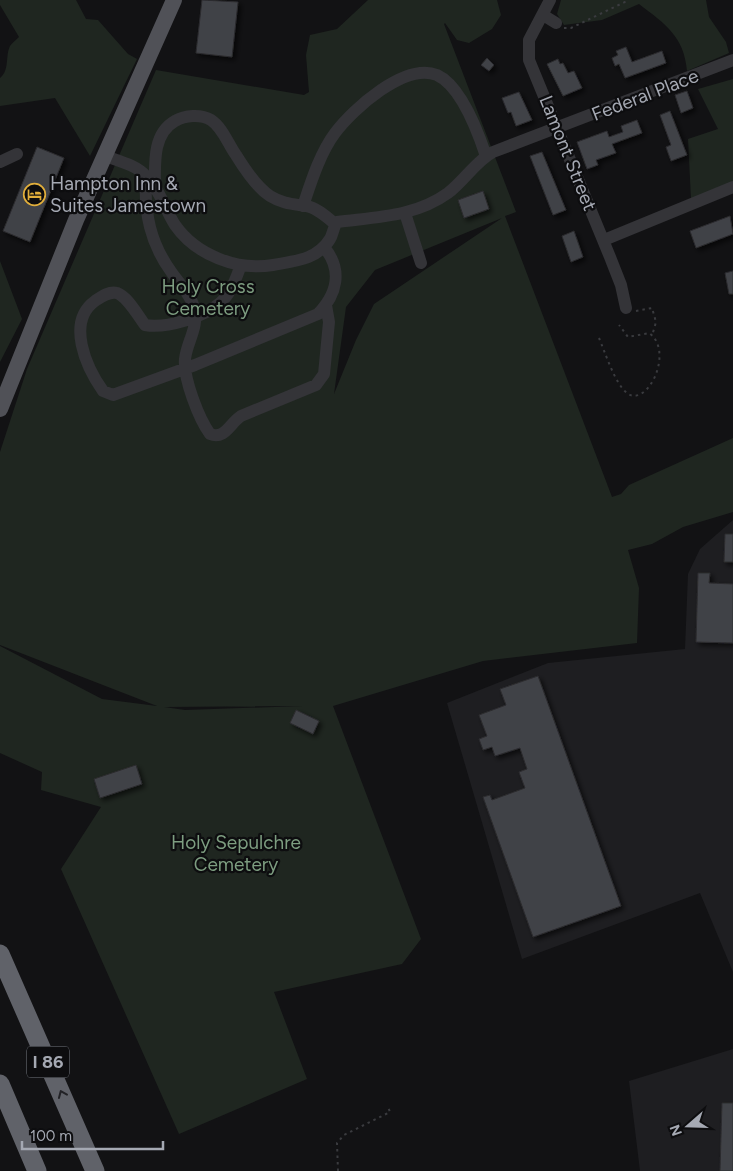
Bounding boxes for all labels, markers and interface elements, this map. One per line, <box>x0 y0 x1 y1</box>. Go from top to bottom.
street label: Federal Place <box>588 64 702 126</box>
street label: Lamont Street <box>534 92 602 214</box>
place label: Hampton Inn & Suites Jamestown <box>50 172 206 217</box>
hotel icon: Hampton Inn & Suites Jamestown <box>22 182 46 206</box>
park label: Holy Cross Cemetery <box>162 275 255 320</box>
park label: Holy Sepulchre Cemetery <box>171 831 301 876</box>
road number: I 86 <box>27 1046 69 1078</box>
one-way arrow <box>57 1090 68 1099</box>
north arrow <box>663 1101 713 1151</box>
scale bar <box>22 1118 164 1150</box>
text: N <box>666 1122 686 1138</box>
text: 100 m <box>30 1127 72 1145</box>

